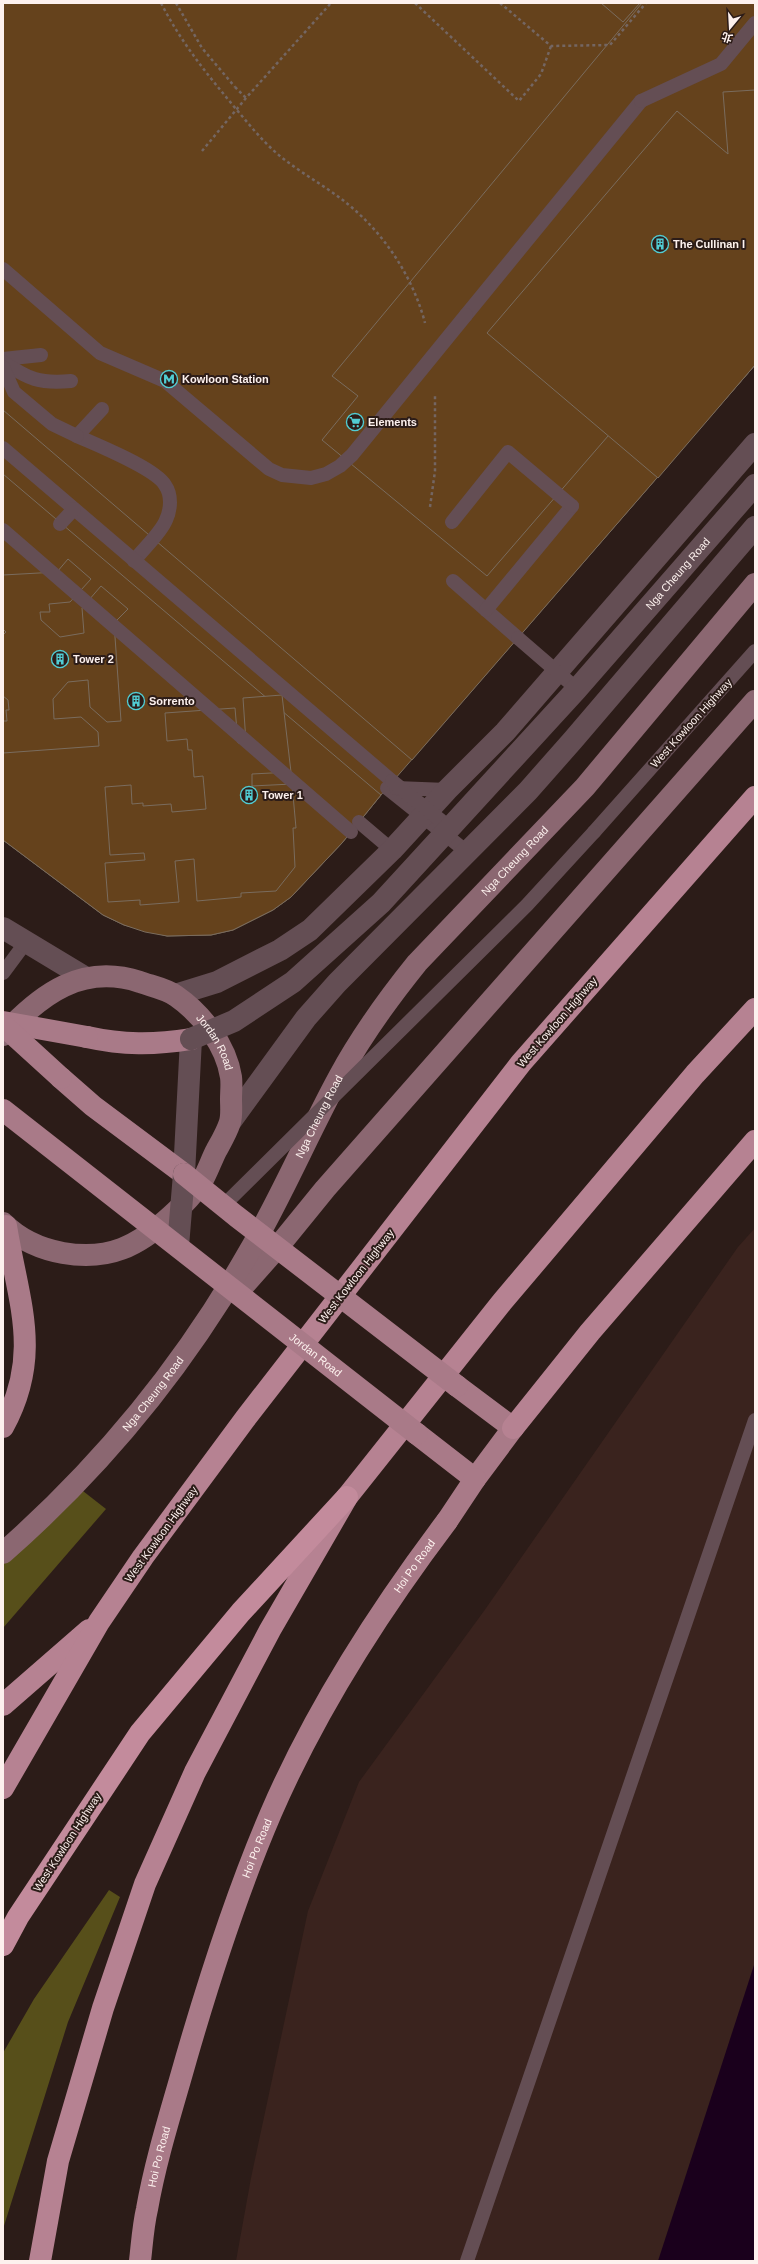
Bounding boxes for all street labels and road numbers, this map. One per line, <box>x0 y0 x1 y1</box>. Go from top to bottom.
street label: Nga Cheung Road <box>643 535 712 612</box>
street label: West Kowloon Highway <box>648 676 734 770</box>
street label: Nga Cheung Road <box>479 824 550 898</box>
street label: West Kowloon Highway <box>515 974 600 1069</box>
street label: Jordan Road <box>194 1012 235 1071</box>
street label: Nga Cheung Road <box>293 1073 345 1160</box>
street label: West Kowloon Highway <box>316 1226 397 1325</box>
street label: Jordan Road <box>287 1331 344 1379</box>
street label: Nga Cheung Road <box>120 1354 186 1433</box>
street label: West Kowloon Highway <box>122 1483 200 1584</box>
street label: Hoi Po Road <box>391 1537 437 1595</box>
street label: West Kowloon Highway <box>31 1790 104 1894</box>
street label: Hoi Po Road <box>240 1817 274 1879</box>
street label: Hoi Po Road <box>145 2125 172 2188</box>

